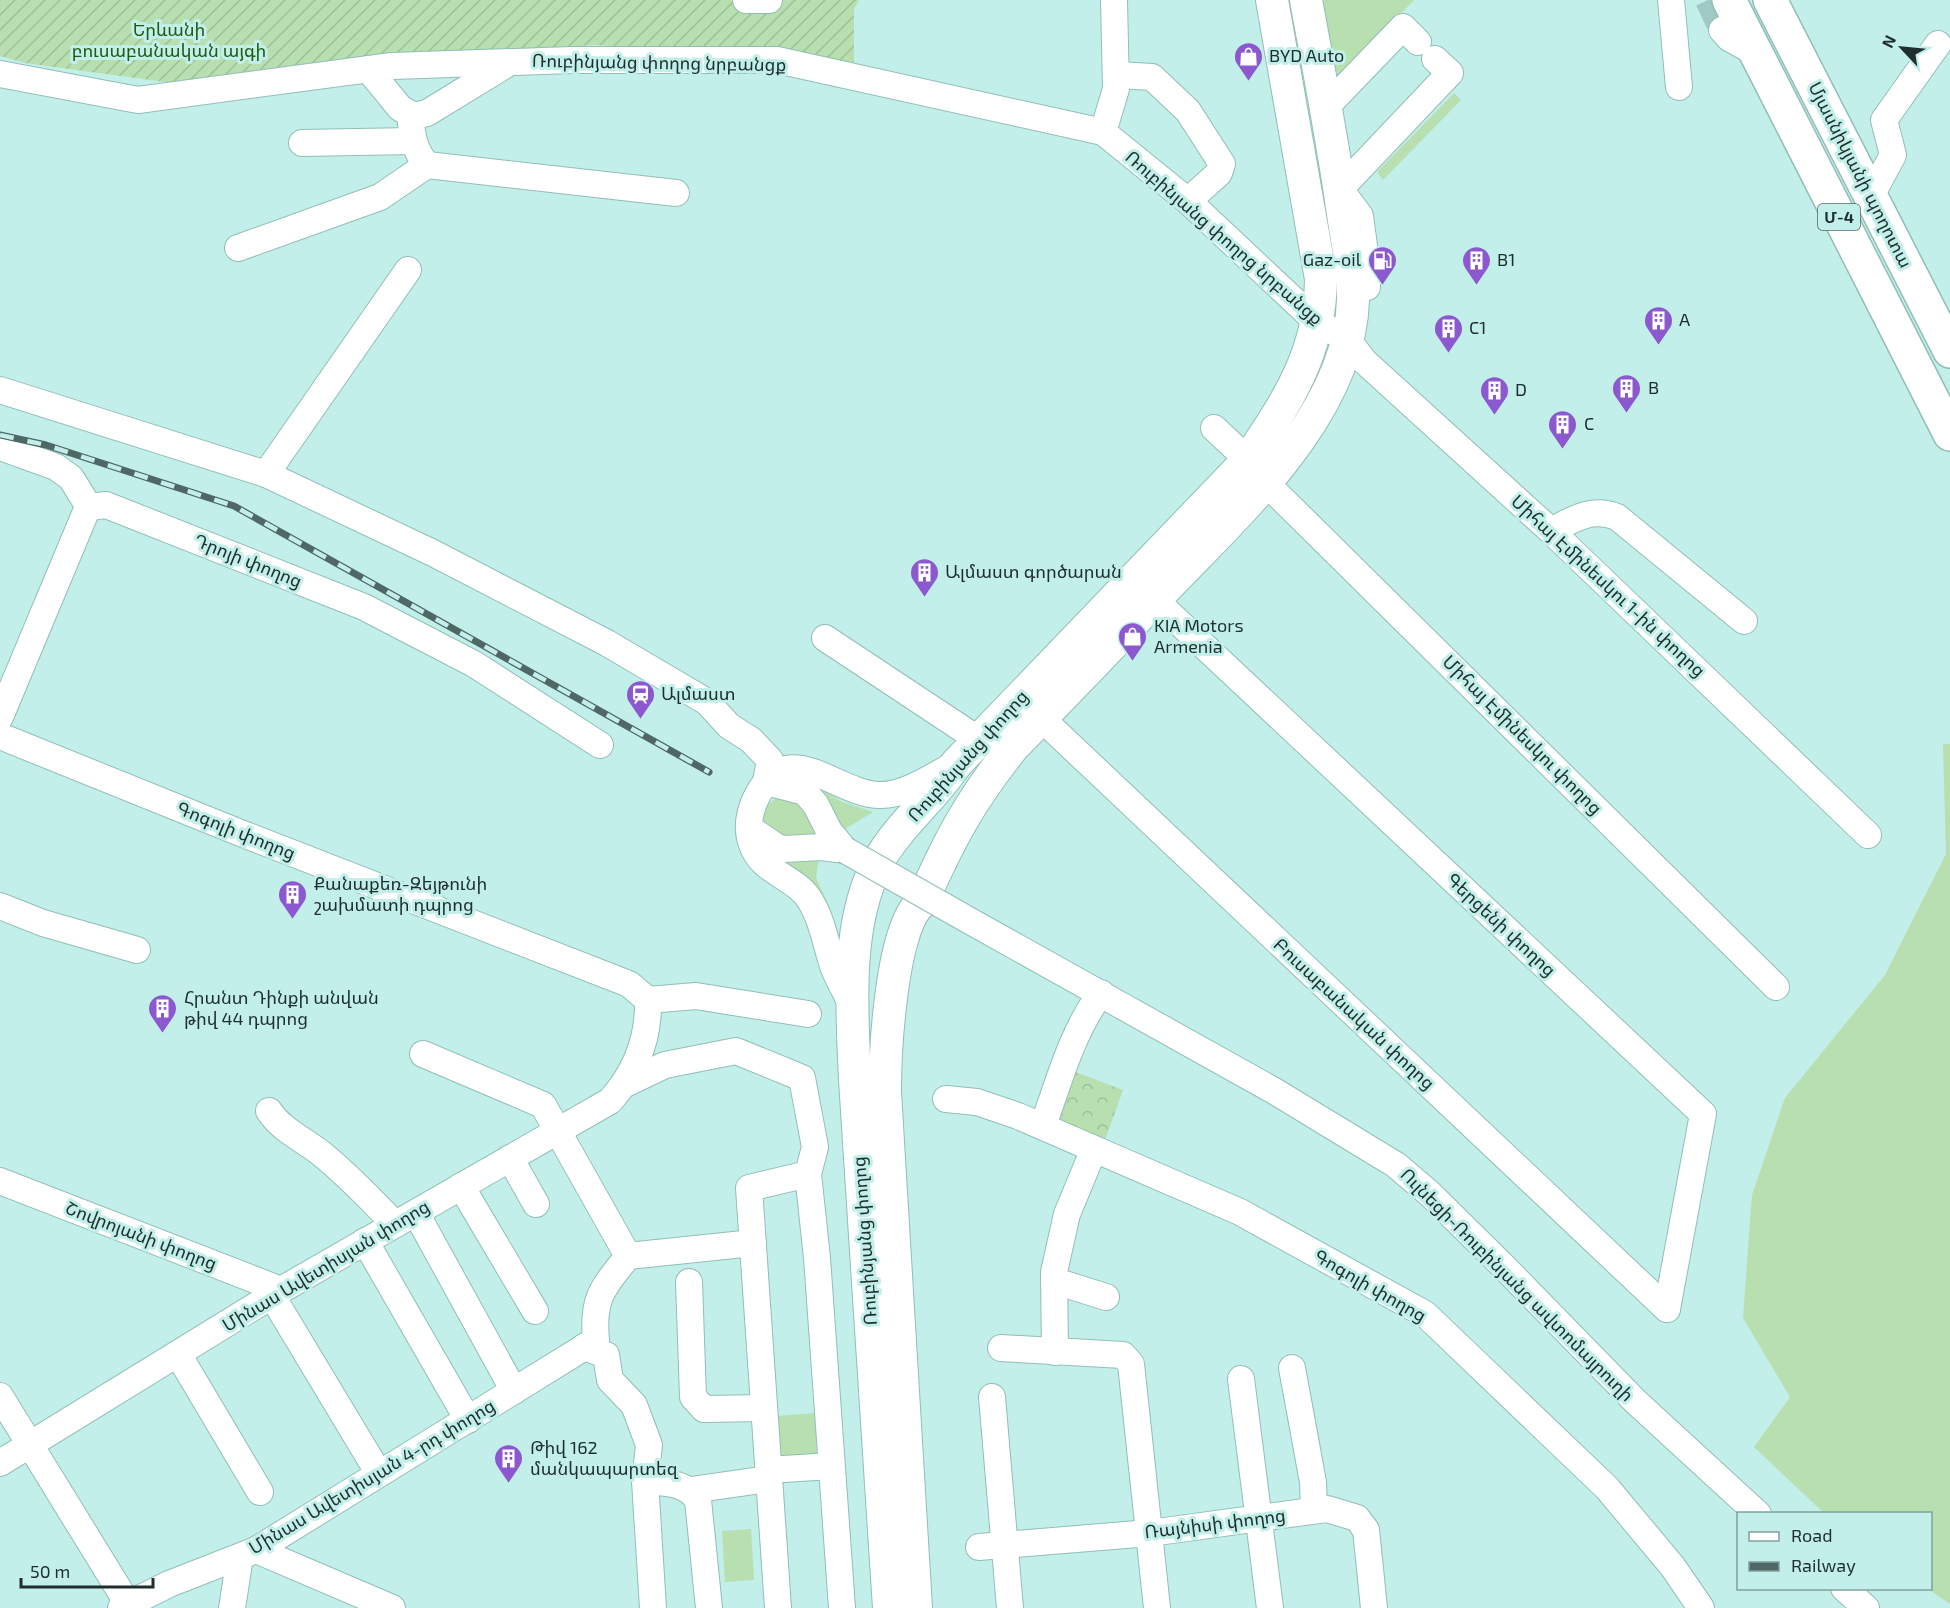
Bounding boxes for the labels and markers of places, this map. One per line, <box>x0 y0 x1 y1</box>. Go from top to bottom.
shop icon: BYD Auto <box>1232 40 1264 82</box>
place label: BYD Auto <box>1269 44 1344 66</box>
fuel station icon: Gaz-oil <box>1366 244 1398 286</box>
building icon: B1 <box>1460 244 1492 286</box>
place label: Gaz-oil <box>1303 248 1362 270</box>
place label: B1 <box>1497 248 1515 270</box>
building icon: A <box>1642 304 1674 346</box>
place label: A <box>1679 308 1691 330</box>
building icon: C1 <box>1432 312 1464 354</box>
place label: C1 <box>1469 316 1486 338</box>
building icon: B <box>1611 372 1643 414</box>
building icon: D <box>1478 374 1510 416</box>
place label: B <box>1648 376 1659 398</box>
place label: D <box>1515 378 1527 400</box>
building icon: C <box>1547 408 1579 450</box>
place label: C <box>1584 412 1594 434</box>
building icon: Ալմաստ գործարան <box>908 556 940 598</box>
place label: Ալմաստ գործարան <box>945 560 1122 582</box>
place label: KIA Motors Armenia <box>1154 614 1244 657</box>
shop icon: KIA Motors Armenia <box>1117 620 1149 662</box>
station icon: Ալմաստ <box>624 678 656 720</box>
place label: Ալմաստ <box>661 682 736 704</box>
place label: Քանաքեռ-Զեյթունի շախմատի դպրոց <box>314 872 487 915</box>
building icon: Քանաքեռ-Զեյթունի շախմատի դպրոց <box>277 878 309 920</box>
place label: Հրանտ Դինքի անվան թիվ 44 դպրոց <box>184 986 379 1029</box>
building icon: Հրանտ Դինքի անվան թիվ 44 դպրոց <box>147 992 179 1034</box>
place label: Թիվ 162 մանկապարտեզ <box>530 1436 679 1479</box>
building icon: Թիվ 162 մանկապարտեզ <box>493 1442 525 1484</box>

